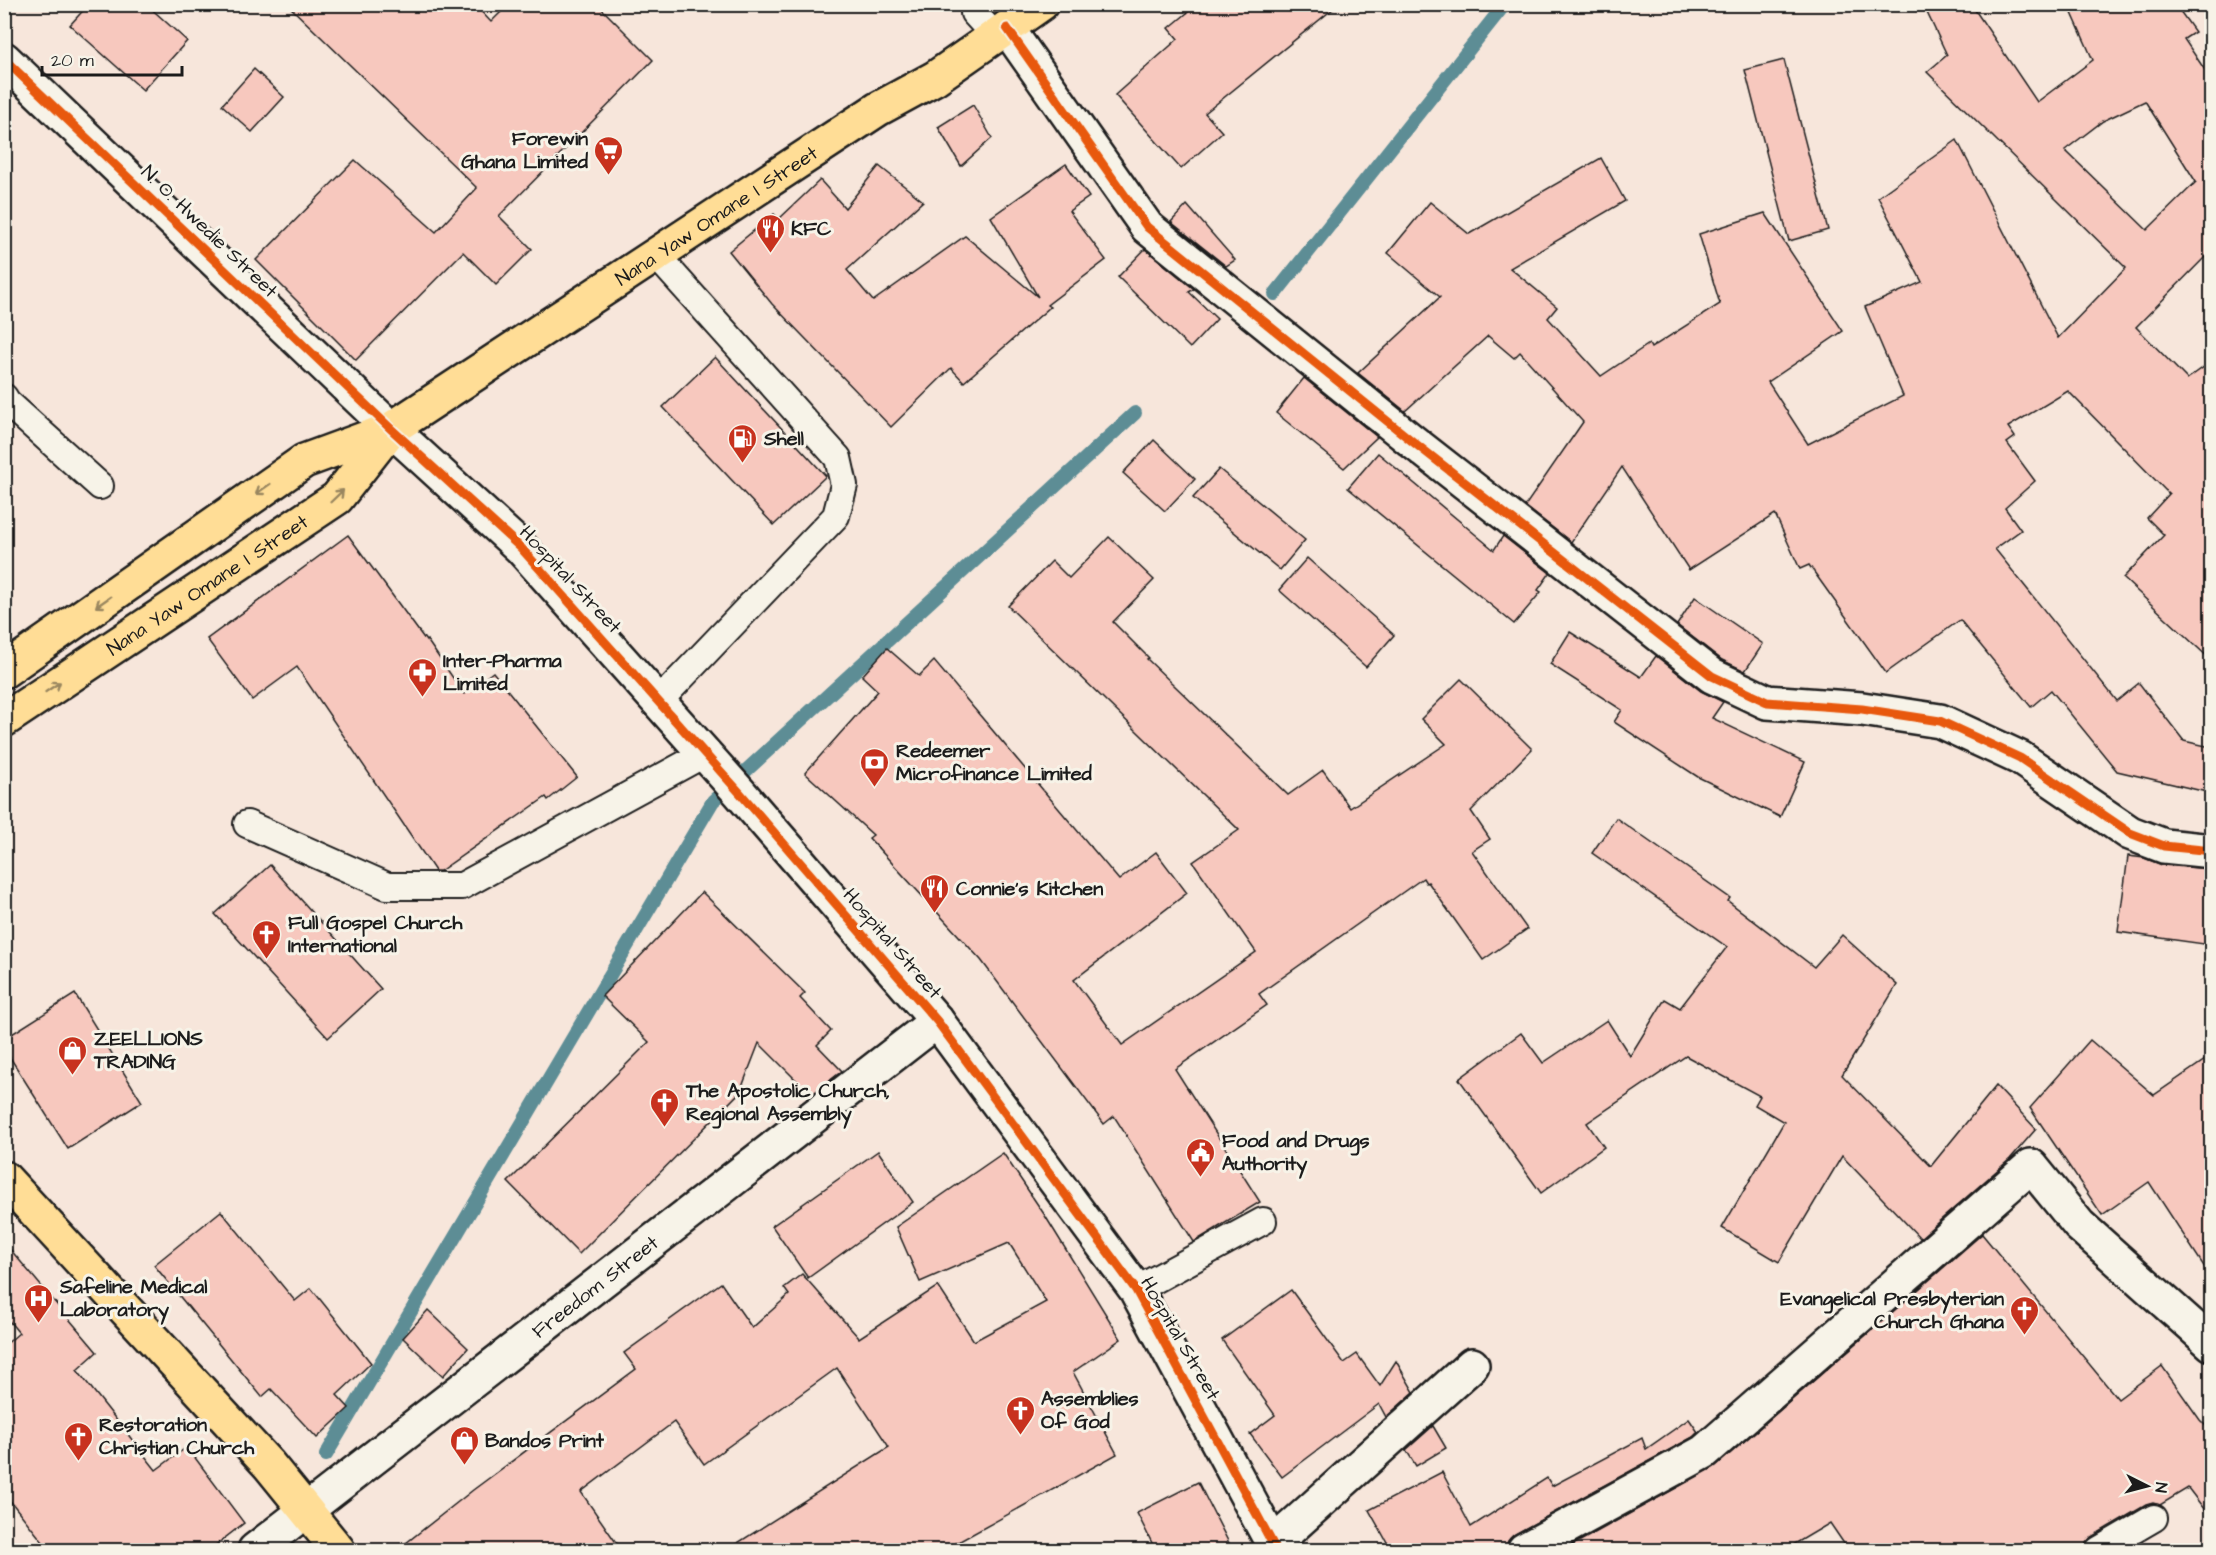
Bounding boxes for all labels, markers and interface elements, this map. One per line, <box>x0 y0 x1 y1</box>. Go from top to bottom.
scale bar <box>42 39 182 77</box>
text: 20 m <box>51 48 94 73</box>
place label: Forewin Ghana Limited <box>461 125 589 176</box>
supermarket icon: Forewin Ghana Limited <box>593 134 625 176</box>
street label: Nana Yaw Omane I Street <box>610 139 823 293</box>
street label: N. O. Hwedie Street <box>135 159 284 304</box>
restaurant icon: KFC <box>754 212 786 254</box>
place label: KFC <box>791 215 832 243</box>
fuel station icon: Shell <box>727 422 759 464</box>
place label: Shell <box>763 425 804 453</box>
one-way arrow <box>255 483 271 495</box>
one-way arrow <box>329 489 344 504</box>
street label: Nana Yaw Omane I Street <box>101 508 314 663</box>
street label: Hospital Street <box>513 519 628 640</box>
one-way arrow <box>96 596 112 608</box>
place label: Inter-Pharma Limited <box>443 647 563 698</box>
pharmacy icon: Inter-Pharma Limited <box>406 656 438 698</box>
one-way arrow <box>44 681 61 693</box>
place label: Redeemer Microfinance Limited <box>896 737 1092 788</box>
bank icon: Redeemer Microfinance Limited <box>859 746 891 788</box>
restaurant icon: Connie's Kitchen <box>919 872 951 914</box>
place label: Connie's Kitchen <box>956 875 1103 903</box>
street label: Hospital Street <box>836 882 948 1005</box>
place label: Full Gospel Church International <box>288 909 463 960</box>
church icon: Full Gospel Church International <box>251 918 283 960</box>
place label: ZEELLIONS TRADING <box>93 1025 203 1076</box>
shop icon: ZEELLIONS TRADING <box>57 1034 89 1076</box>
place label: The Apostolic Church, Regional Assembly <box>685 1077 890 1129</box>
church icon: The Apostolic Church, Regional Assembly <box>649 1086 681 1128</box>
place label: Food and Drugs Authority <box>1222 1127 1370 1179</box>
public building icon: Food and Drugs Authority <box>1185 1136 1217 1178</box>
street label: Freedom Street <box>526 1229 665 1345</box>
street label: Hospital Street <box>1133 1271 1227 1406</box>
place label: Safeline Medical Laboratory <box>59 1273 207 1325</box>
hospital icon: Safeline Medical Laboratory <box>23 1282 55 1324</box>
place label: Evangelical Presbyterian Church Ghana <box>1780 1285 2005 1336</box>
church icon: Evangelical Presbyterian Church Ghana <box>2009 1294 2041 1336</box>
place label: Assemblies Of God <box>1041 1385 1139 1436</box>
church icon: Assemblies Of God <box>1004 1394 1036 1436</box>
place label: Restoration Christian Church <box>99 1411 255 1462</box>
church icon: Restoration Christian Church <box>62 1420 94 1462</box>
shop icon: Bandos Print <box>448 1424 480 1466</box>
place label: Bandos Print <box>485 1427 605 1455</box>
north arrow <box>2117 1456 2177 1516</box>
text: N <box>2149 1481 2172 1494</box>

